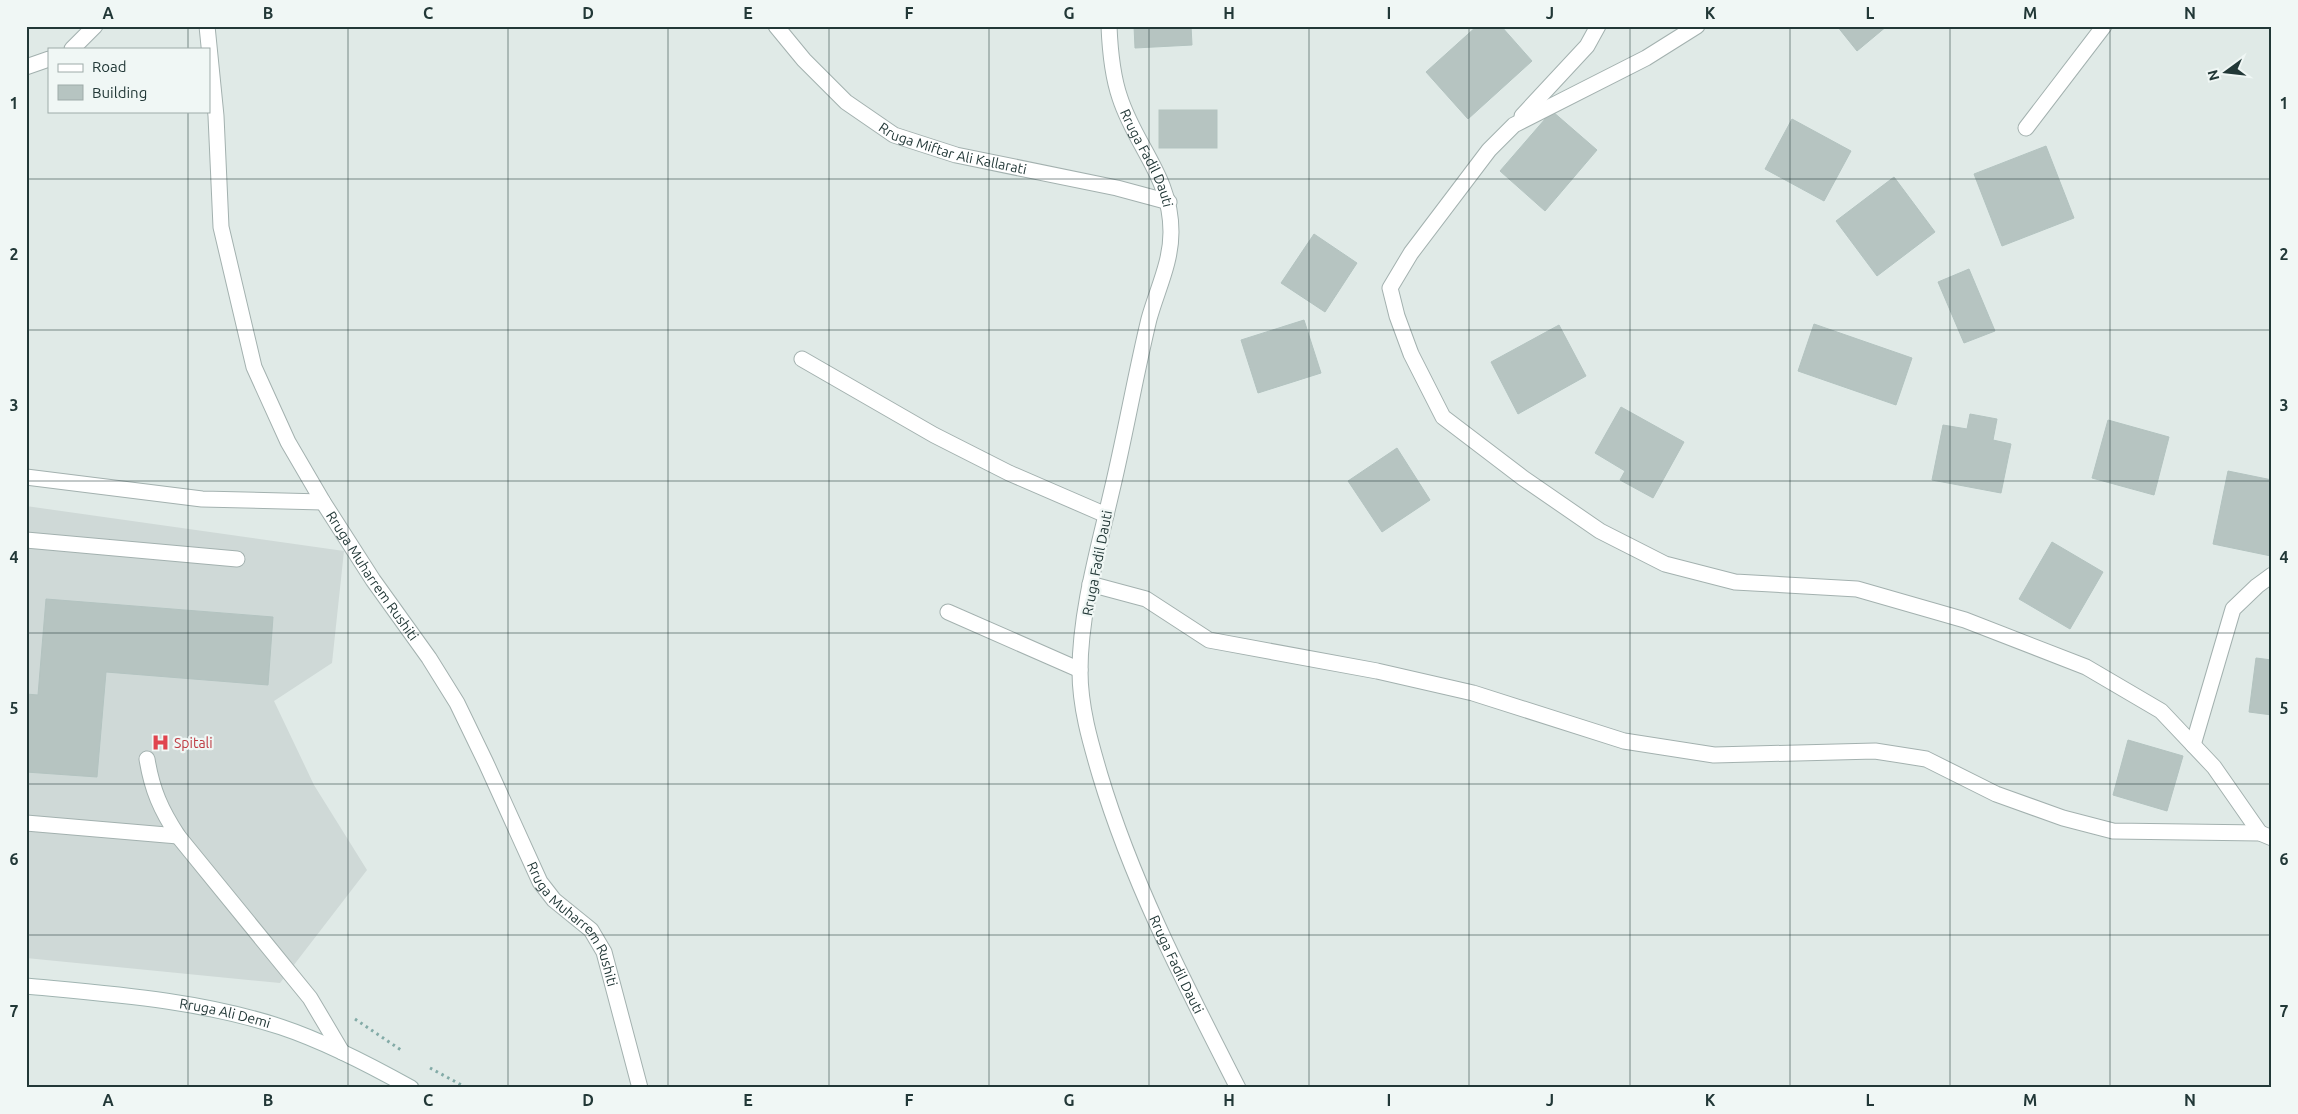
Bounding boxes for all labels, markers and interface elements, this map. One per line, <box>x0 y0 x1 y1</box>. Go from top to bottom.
text: A <box>102 4 114 22</box>
text: B <box>263 4 273 22</box>
text: C <box>423 4 433 22</box>
text: D <box>582 4 594 22</box>
text: E <box>743 4 753 22</box>
text: F <box>905 4 914 22</box>
text: G <box>1063 4 1075 22</box>
text: H <box>1223 4 1235 22</box>
text: I <box>1387 4 1391 22</box>
text: J <box>1546 4 1554 22</box>
text: K <box>1705 4 1716 22</box>
text: L <box>1866 4 1875 22</box>
text: M <box>2023 4 2037 22</box>
text: N <box>2184 4 2196 22</box>
legend <box>48 48 210 112</box>
north arrow <box>2200 48 2250 98</box>
text: Road <box>92 58 127 75</box>
text: N <box>2204 68 2223 82</box>
text: Building <box>92 84 147 101</box>
text: 1 <box>9 94 19 112</box>
text: 1 <box>2279 94 2289 112</box>
street label: Rruga Fadil Dauti <box>1117 106 1176 208</box>
street label: Rruga Miftar Ali Kallarati <box>876 119 1028 177</box>
text: 2 <box>9 245 19 263</box>
text: 2 <box>2279 245 2289 263</box>
text: 3 <box>9 396 19 414</box>
text: 3 <box>2279 396 2289 414</box>
street label: Rruga Muharrem Rushiti <box>323 508 422 644</box>
street label: Rruga Fadil Dauti <box>1079 509 1115 617</box>
text: 4 <box>9 548 19 566</box>
text: 4 <box>2279 548 2289 566</box>
text: 5 <box>9 699 19 717</box>
text: 5 <box>2279 699 2289 717</box>
hospital icon: Spitali <box>150 733 170 753</box>
place label: Spitali <box>174 735 213 751</box>
text: 6 <box>9 850 19 868</box>
text: 6 <box>2279 850 2289 868</box>
street label: Rruga Muharrem Rushiti <box>524 859 621 988</box>
street label: Rruga Fadil Dauti <box>1146 913 1207 1016</box>
street label: Rruga Ali Demi <box>178 995 273 1031</box>
text: 7 <box>9 1002 19 1020</box>
text: 7 <box>2279 1002 2289 1020</box>
text: A <box>102 1091 114 1109</box>
text: B <box>263 1091 273 1109</box>
text: C <box>423 1091 433 1109</box>
text: D <box>582 1091 594 1109</box>
text: E <box>743 1091 753 1109</box>
text: F <box>905 1091 914 1109</box>
text: G <box>1063 1091 1075 1109</box>
text: H <box>1223 1091 1235 1109</box>
text: I <box>1387 1091 1391 1109</box>
text: J <box>1546 1091 1554 1109</box>
text: K <box>1705 1091 1716 1109</box>
text: L <box>1866 1091 1875 1109</box>
text: M <box>2023 1091 2037 1109</box>
text: N <box>2184 1091 2196 1109</box>

